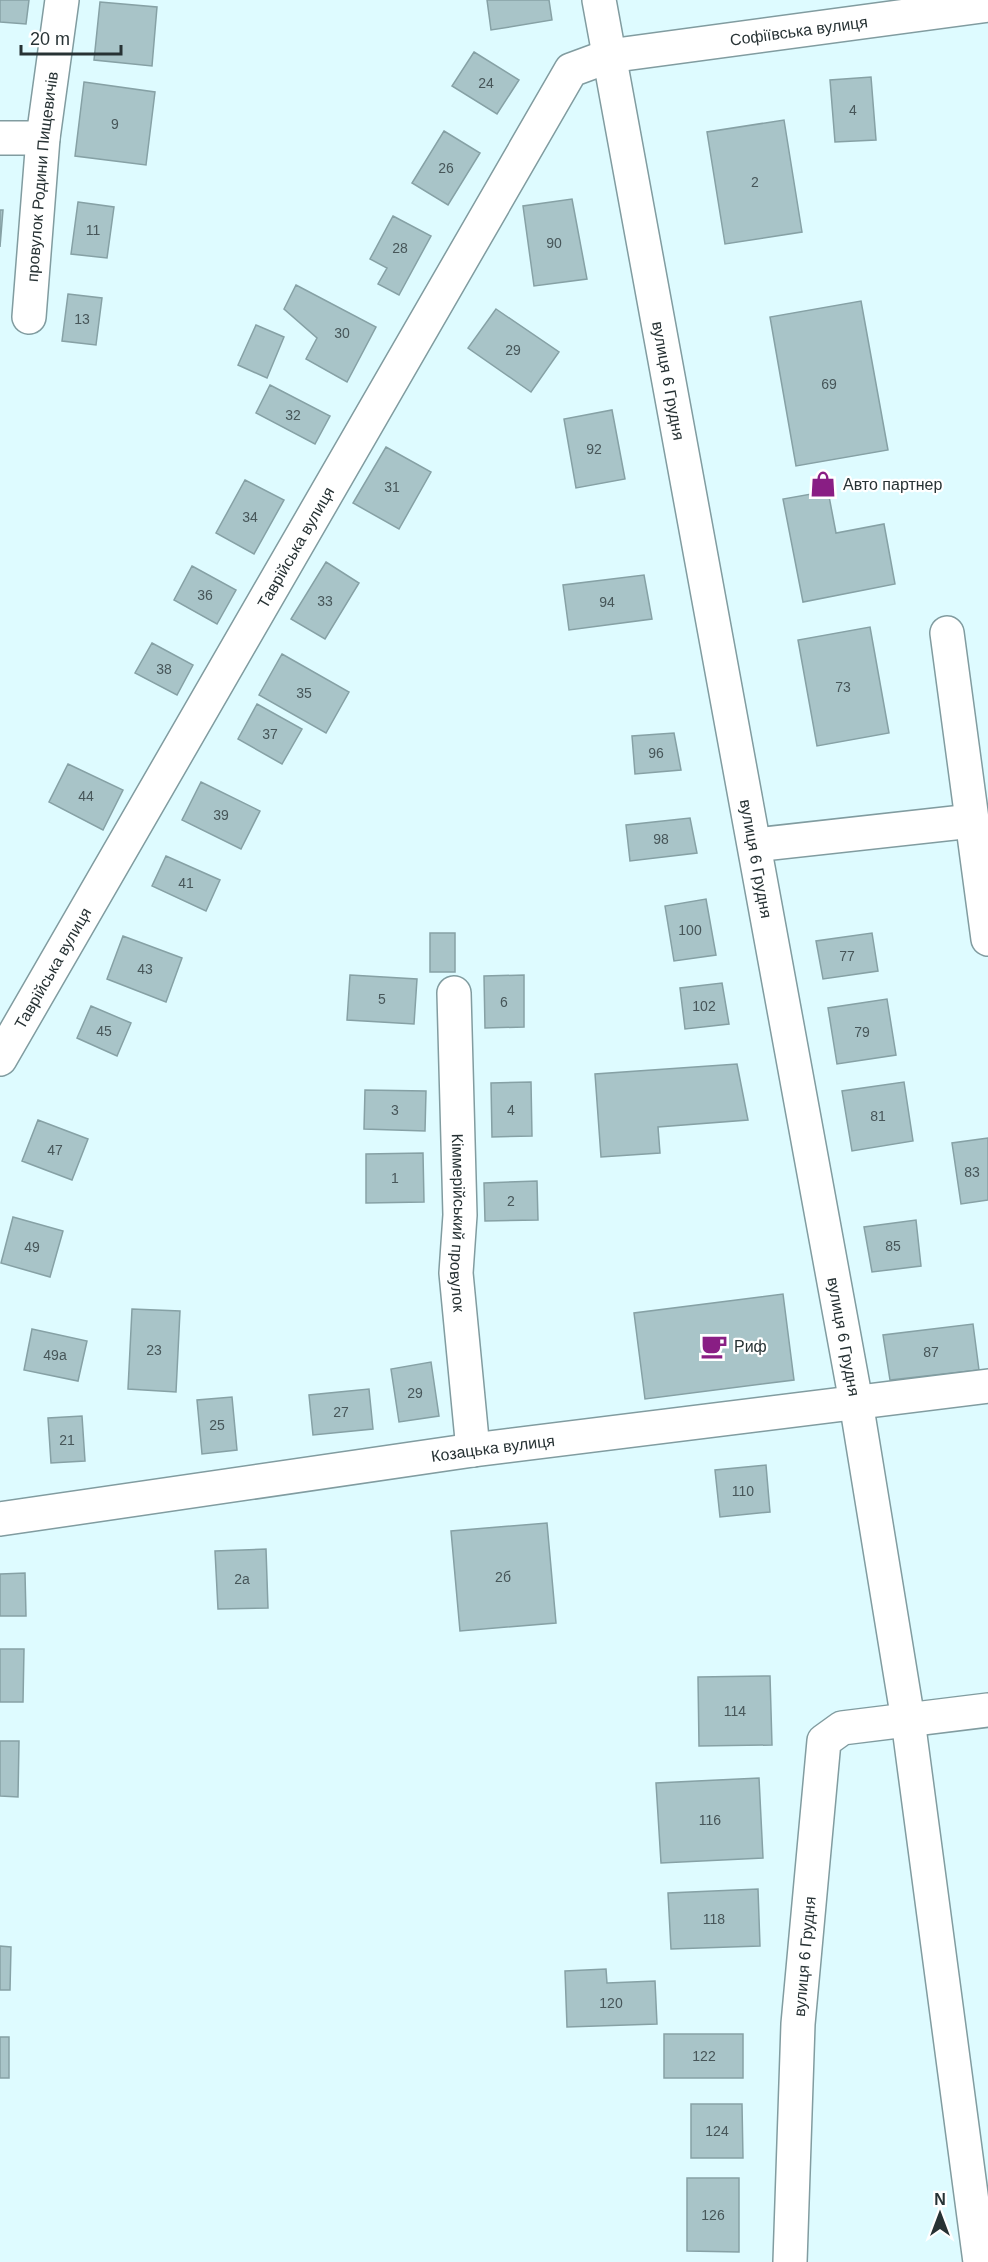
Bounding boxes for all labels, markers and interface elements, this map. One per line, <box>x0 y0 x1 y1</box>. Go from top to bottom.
street label: Софіївська вулиця <box>729 13 869 49</box>
scale bar <box>21 18 122 56</box>
text: 20 m <box>30 29 70 49</box>
street label: провулок Родини Пищевичів <box>24 70 61 282</box>
house number: 24 <box>478 75 494 91</box>
house number: 4 <box>849 102 857 118</box>
house number: 9 <box>111 116 119 132</box>
house number: 26 <box>438 160 454 176</box>
house number: 2 <box>751 174 759 190</box>
house number: 11 <box>86 222 100 238</box>
house number: 90 <box>546 235 562 251</box>
house number: 28 <box>392 240 408 256</box>
house number: 13 <box>74 311 90 327</box>
street label: вулиця 6 Грудня <box>649 320 688 442</box>
house number: 30 <box>334 325 350 341</box>
house number: 29 <box>505 342 521 358</box>
house number: 69 <box>821 376 837 392</box>
house number: 32 <box>285 407 301 423</box>
house number: 92 <box>586 441 602 457</box>
shop icon: Авто партнер <box>808 469 838 499</box>
place label: Авто партнер <box>843 476 942 493</box>
house number: 31 <box>384 479 400 495</box>
street label: Таврійська вулиця <box>254 484 338 611</box>
house number: 34 <box>242 509 258 525</box>
house number: 36 <box>197 587 213 603</box>
house number: 33 <box>317 593 333 609</box>
house number: 94 <box>599 594 615 610</box>
house number: 38 <box>156 661 172 677</box>
house number: 73 <box>835 679 851 695</box>
house number: 35 <box>296 685 312 701</box>
house number: 37 <box>262 726 278 742</box>
house number: 96 <box>648 745 664 761</box>
house number: 44 <box>78 788 94 804</box>
street label: вулиця 6 Грудня <box>737 798 775 920</box>
house number: 39 <box>213 807 229 823</box>
house number: 98 <box>653 831 669 847</box>
house number: 41 <box>178 875 194 891</box>
street label: Таврійська вулиця <box>11 905 95 1032</box>
house number: 100 <box>678 922 702 938</box>
house number: 77 <box>839 948 855 964</box>
house number: 43 <box>137 961 153 977</box>
house number: 5 <box>378 991 386 1007</box>
house number: 6 <box>500 994 508 1010</box>
house number: 102 <box>692 998 716 1014</box>
house number: 45 <box>96 1023 112 1039</box>
house number: 79 <box>854 1024 870 1040</box>
house number: 3 <box>391 1102 399 1118</box>
house number: 4 <box>507 1102 515 1118</box>
house number: 81 <box>870 1108 886 1124</box>
street label: Кіммерійський провулок <box>447 1133 468 1314</box>
house number: 47 <box>47 1142 63 1158</box>
house number: 83 <box>964 1164 980 1180</box>
house number: 1 <box>391 1170 399 1186</box>
house number: 2 <box>507 1193 515 1209</box>
house number: 85 <box>885 1238 901 1254</box>
house number: 49 <box>24 1239 40 1255</box>
street label: вулиця 6 Грудня <box>824 1276 863 1398</box>
cafe icon: Риф <box>699 1331 729 1361</box>
place label: Риф <box>734 1338 767 1355</box>
house number: 23 <box>146 1342 162 1358</box>
house number: 87 <box>923 1344 939 1360</box>
house number: 49а <box>43 1347 67 1363</box>
house number: 29 <box>407 1385 423 1401</box>
house number: 27 <box>333 1404 349 1420</box>
house number: 25 <box>209 1417 225 1433</box>
house number: 21 <box>59 1432 75 1448</box>
street label: Козацька вулиця <box>430 1432 556 1465</box>
house number: 110 <box>732 1483 754 1499</box>
house number: 2б <box>495 1569 511 1585</box>
house number: 2а <box>234 1571 250 1587</box>
house number: 114 <box>724 1703 746 1719</box>
house number: 116 <box>699 1812 721 1828</box>
street label: вулиця 6 Грудня <box>791 1896 819 2017</box>
house number: 118 <box>703 1911 725 1927</box>
house number: 120 <box>599 1995 623 2011</box>
house number: 122 <box>692 2048 716 2064</box>
house number: 124 <box>705 2123 729 2139</box>
north arrow <box>910 2184 970 2244</box>
text: N <box>934 2191 946 2208</box>
house number: 126 <box>701 2207 725 2223</box>

